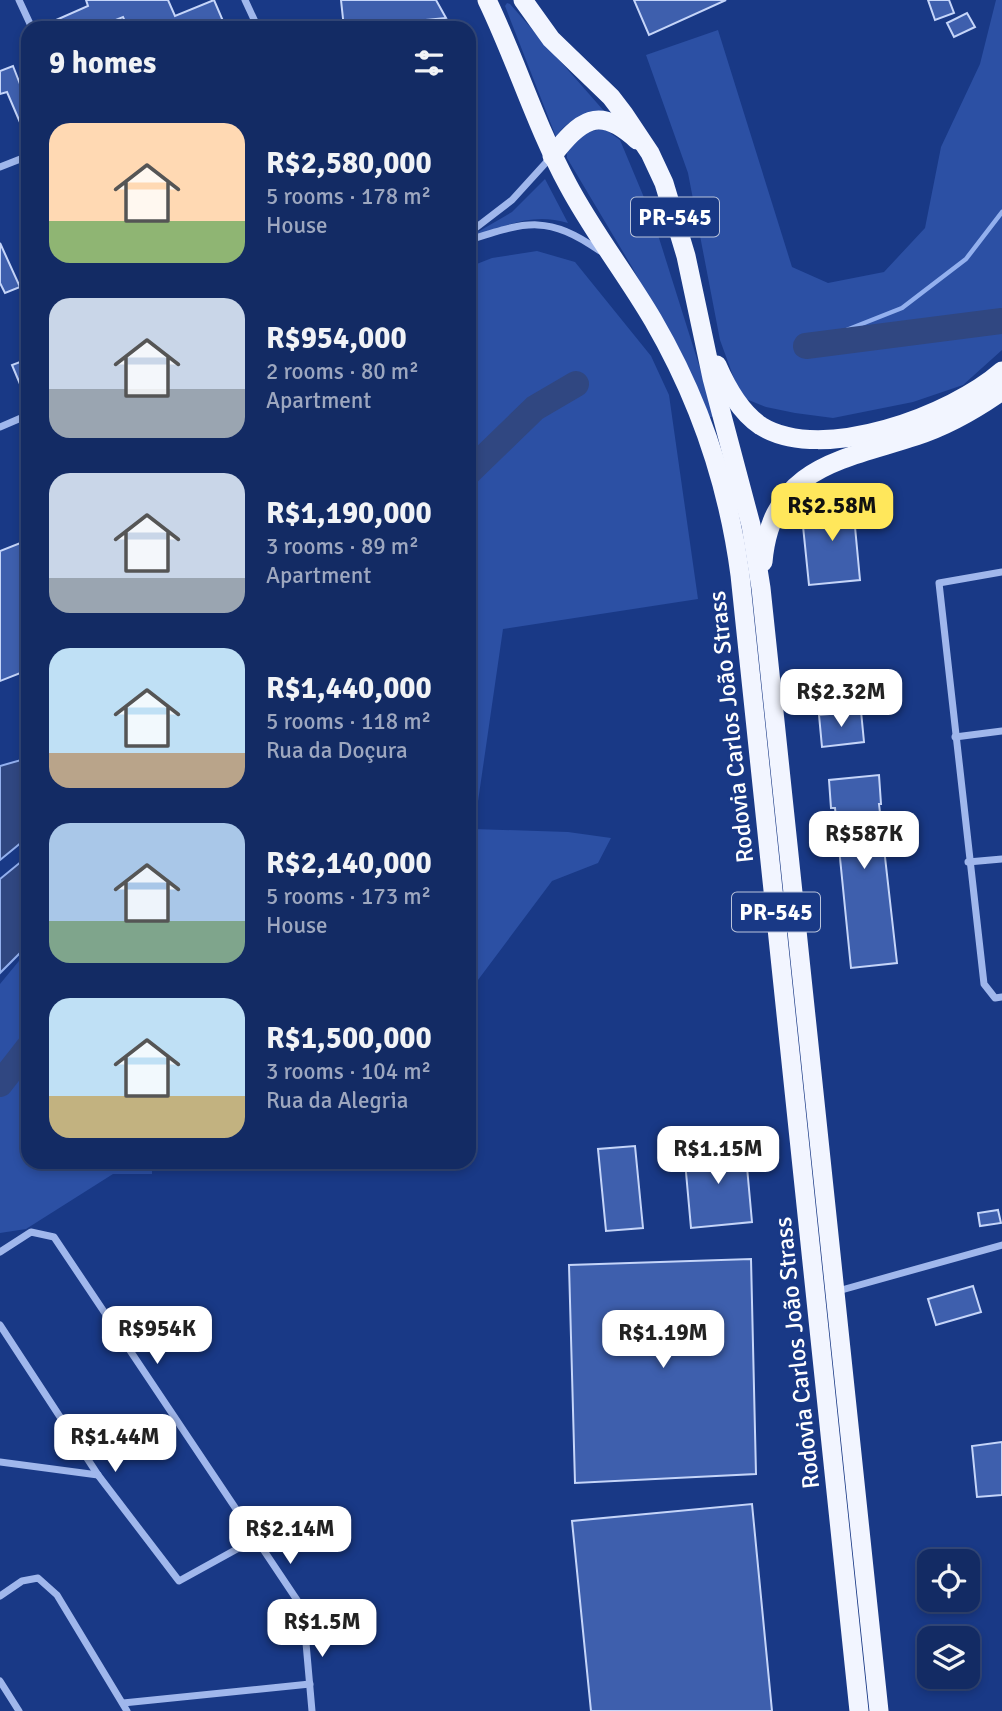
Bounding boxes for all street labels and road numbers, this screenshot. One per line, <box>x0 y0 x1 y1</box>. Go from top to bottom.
road number: PR-545 <box>631 198 719 236</box>
street label: Rodovia Carlos João Strass <box>702 590 760 864</box>
road number: PR-545 <box>732 892 820 931</box>
street label: Rodovia Carlos João Strass <box>768 1216 826 1490</box>

